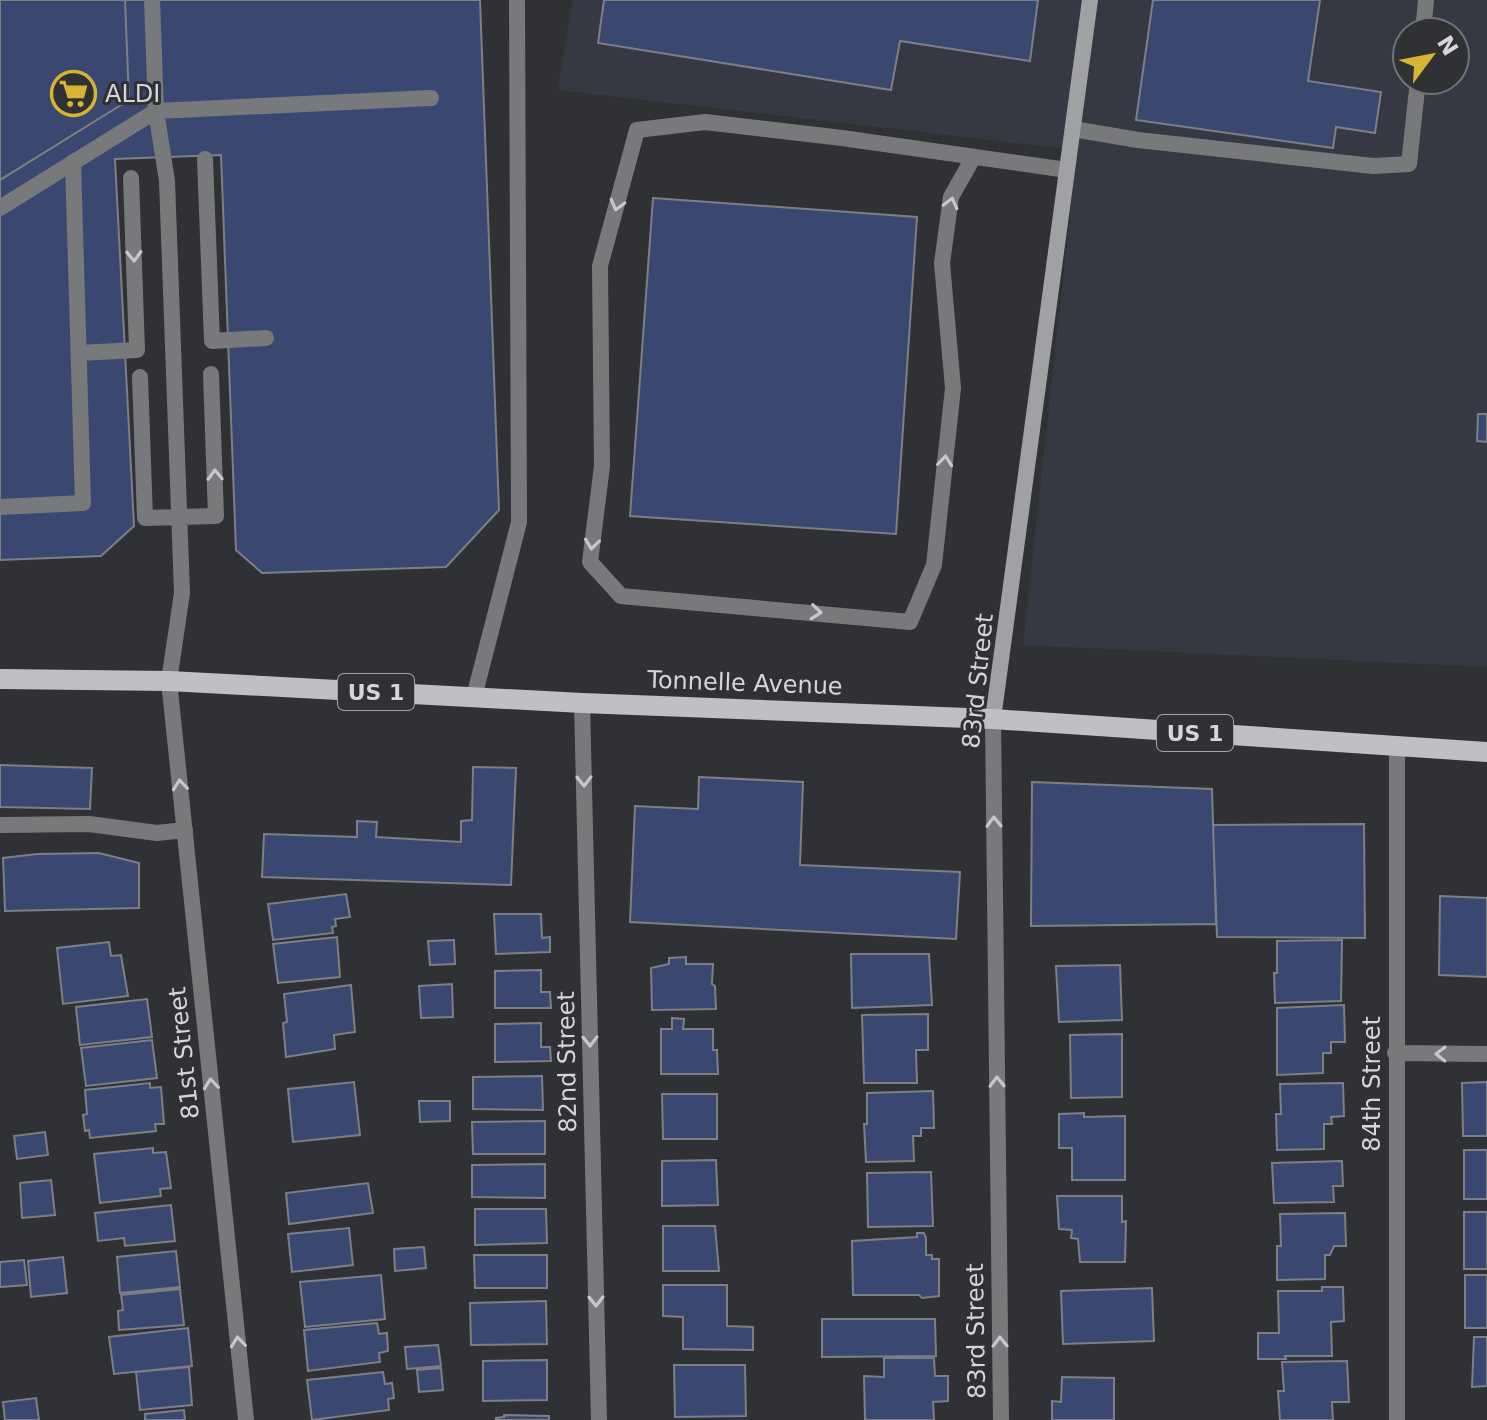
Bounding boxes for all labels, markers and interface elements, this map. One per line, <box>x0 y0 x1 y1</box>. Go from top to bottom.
north arrow <box>1391 16 1471 96</box>
text: N <box>1432 31 1463 60</box>
supermarket icon: ALDI <box>50 70 98 118</box>
place label: ALDI <box>105 80 160 108</box>
one-way arrow <box>609 197 626 211</box>
one-way arrow <box>942 197 959 211</box>
one-way arrow <box>125 250 142 263</box>
one-way arrow <box>937 454 954 467</box>
one-way arrow <box>206 468 223 481</box>
one-way arrow <box>584 538 601 551</box>
one-way arrow <box>810 604 823 621</box>
street label: 83rd Street <box>957 612 999 750</box>
street label: Tonnelle Avenue <box>646 666 843 700</box>
road number: US 1 <box>338 674 414 710</box>
road number: US 1 <box>1157 715 1233 751</box>
one-way arrow <box>575 775 593 788</box>
one-way arrow <box>172 778 189 791</box>
one-way arrow <box>985 815 1003 828</box>
street label: 81st Street <box>163 985 205 1121</box>
street label: 82nd Street <box>552 991 582 1133</box>
street label: 84th Street <box>1358 1016 1386 1152</box>
one-way arrow <box>581 1035 599 1048</box>
one-way arrow <box>1434 1045 1447 1063</box>
one-way arrow <box>988 1075 1006 1088</box>
one-way arrow <box>203 1077 220 1090</box>
street label: 83rd Street <box>961 1263 991 1399</box>
one-way arrow <box>588 1295 605 1308</box>
one-way arrow <box>229 1335 246 1348</box>
one-way arrow <box>991 1335 1009 1348</box>

